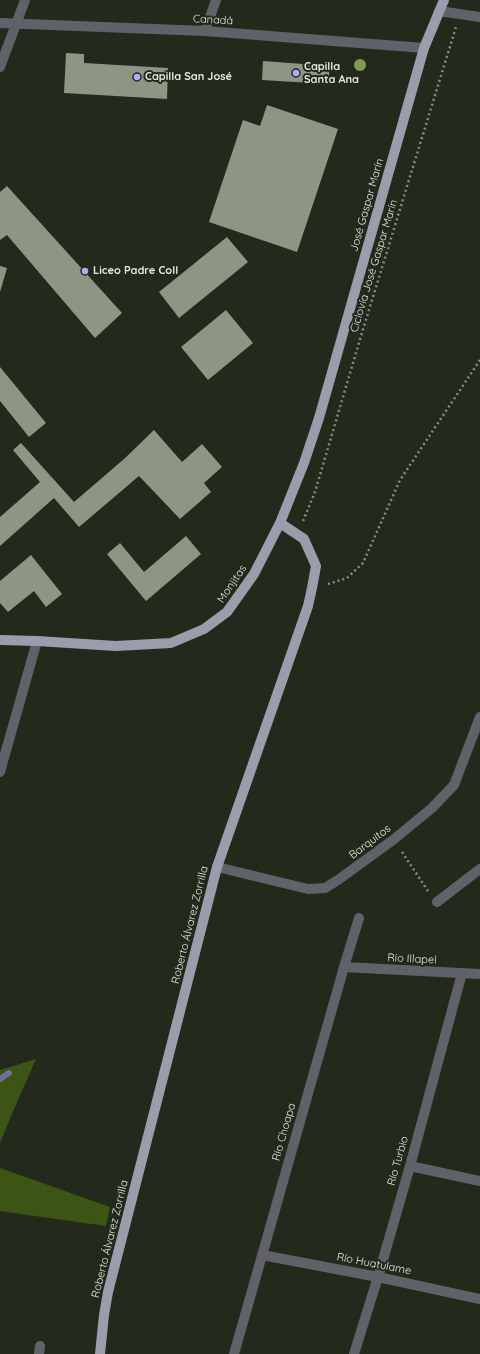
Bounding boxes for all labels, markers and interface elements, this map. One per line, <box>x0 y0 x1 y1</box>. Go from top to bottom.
street label: Canadá <box>193 12 233 28</box>
place label: Capilla Santa Ana <box>304 60 359 86</box>
marker: Capilla Santa Ana <box>291 68 301 78</box>
place label: Capilla San José <box>145 70 232 84</box>
marker: Capilla San José <box>132 72 142 82</box>
street label: José Gaspar Marín <box>347 157 387 253</box>
street label: Ciclovía José Gaspar Marín <box>347 198 401 334</box>
place label: Liceo Padre Coll <box>93 264 178 278</box>
marker: Liceo Padre Coll <box>80 266 90 276</box>
street label: Monjitas <box>215 562 249 606</box>
street label: Barquitos <box>347 822 393 862</box>
street label: Roberto Álvarez Zorrilla <box>169 865 211 985</box>
street label: Río Illapel <box>387 951 437 967</box>
street label: Río Choapa <box>269 1102 299 1162</box>
street label: Río Turbio <box>385 1135 411 1187</box>
street label: Roberto Álvarez Zorrilla <box>89 1179 131 1299</box>
street label: Río Huatulame <box>336 1250 412 1278</box>

